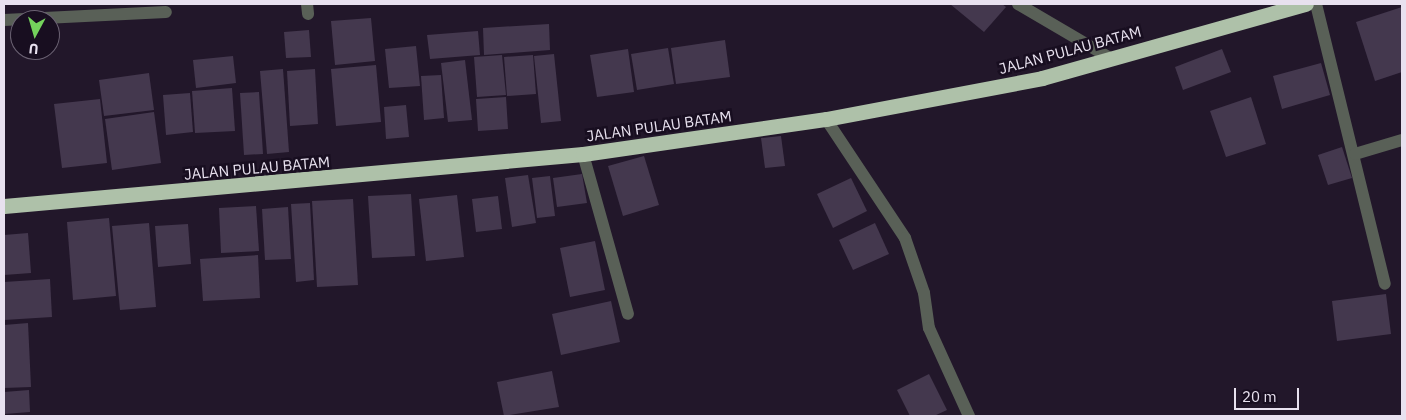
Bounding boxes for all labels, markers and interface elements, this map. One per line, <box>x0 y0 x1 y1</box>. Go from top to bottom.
north arrow <box>10 10 60 60</box>
street label: JALAN PULAU BATAM <box>997 22 1143 78</box>
text: U <box>28 39 39 58</box>
street label: JALAN PULAU BATAM <box>585 107 733 145</box>
street label: JALAN PULAU BATAM <box>183 153 331 183</box>
scale bar <box>1236 378 1301 410</box>
text: 20 m <box>1242 387 1277 406</box>

